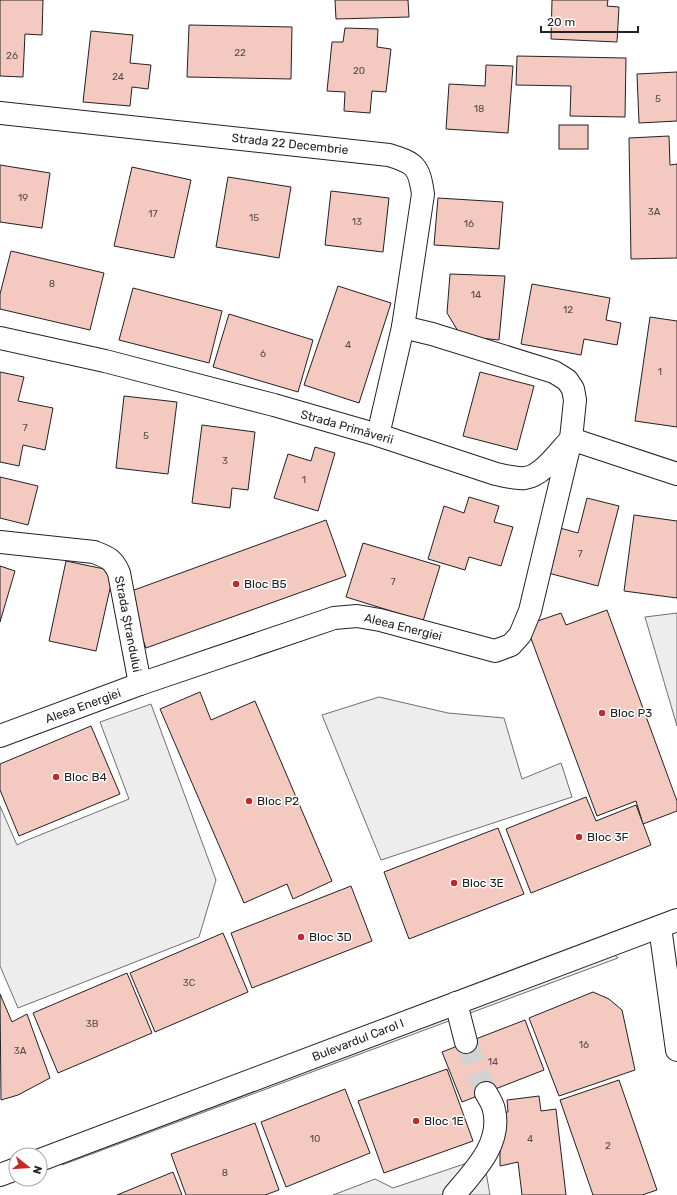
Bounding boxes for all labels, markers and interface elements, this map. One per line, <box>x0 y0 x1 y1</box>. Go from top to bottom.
scale bar <box>541 8 638 34</box>
text: 20 m <box>547 15 575 29</box>
house number: 22 <box>234 47 246 59</box>
house number: 26 <box>6 50 18 62</box>
house number: 20 <box>353 65 365 77</box>
house number: 24 <box>112 71 124 83</box>
house number: 5 <box>655 93 661 105</box>
house number: 18 <box>474 103 484 115</box>
street label: Strada 22 Decembrie <box>231 131 349 157</box>
house number: 19 <box>18 192 28 204</box>
house number: 3A <box>648 206 661 218</box>
house number: 17 <box>148 208 158 220</box>
house number: 15 <box>249 212 259 224</box>
house number: 13 <box>352 216 362 228</box>
house number: 16 <box>464 218 474 230</box>
house number: 8 <box>49 278 55 290</box>
house number: 14 <box>471 289 481 301</box>
house number: 12 <box>563 304 573 316</box>
house number: 4 <box>345 339 351 351</box>
house number: 6 <box>260 348 266 360</box>
house number: 1 <box>658 366 662 378</box>
street label: Strada Primăverii <box>299 407 395 447</box>
house number: 7 <box>22 422 28 434</box>
house number: 5 <box>143 430 149 442</box>
house number: 3 <box>222 455 228 467</box>
house number: 1 <box>302 474 306 486</box>
house number: 7 <box>577 548 583 560</box>
street label: Strada Ștrandului <box>112 575 144 673</box>
house number: 7 <box>390 576 396 588</box>
place label: Bloc B5 <box>244 577 287 591</box>
marker: Bloc B5 <box>231 579 241 589</box>
street label: Aleea Energiei <box>363 611 443 643</box>
street label: Aleea Energiei <box>43 686 123 726</box>
place label: Bloc P3 <box>610 706 652 720</box>
marker: Bloc P3 <box>597 708 607 718</box>
place label: Bloc B4 <box>64 770 107 784</box>
marker: Bloc B4 <box>51 772 61 782</box>
place label: Bloc P2 <box>257 794 299 808</box>
marker: Bloc P2 <box>244 796 254 806</box>
place label: Bloc 3F <box>587 830 629 844</box>
marker: Bloc 3F <box>574 832 584 842</box>
place label: Bloc 3E <box>462 876 504 890</box>
marker: Bloc 3E <box>449 878 459 888</box>
place label: Bloc 3D <box>309 930 352 944</box>
marker: Bloc 3D <box>296 932 306 942</box>
house number: 3C <box>183 977 196 989</box>
street label: Bulevardul Carol I <box>310 1016 406 1064</box>
house number: 3B <box>86 1018 99 1030</box>
house number: 16 <box>579 1039 589 1051</box>
house number: 3A <box>14 1045 27 1057</box>
house number: 14 <box>488 1056 498 1068</box>
place label: Bloc 1E <box>424 1114 464 1128</box>
marker: Bloc 1E <box>411 1116 421 1126</box>
house number: 10 <box>310 1133 320 1145</box>
house number: 4 <box>527 1133 533 1145</box>
house number: 2 <box>605 1140 611 1152</box>
north arrow <box>8 1147 48 1187</box>
text: N <box>30 1164 44 1176</box>
house number: 8 <box>222 1167 228 1179</box>

